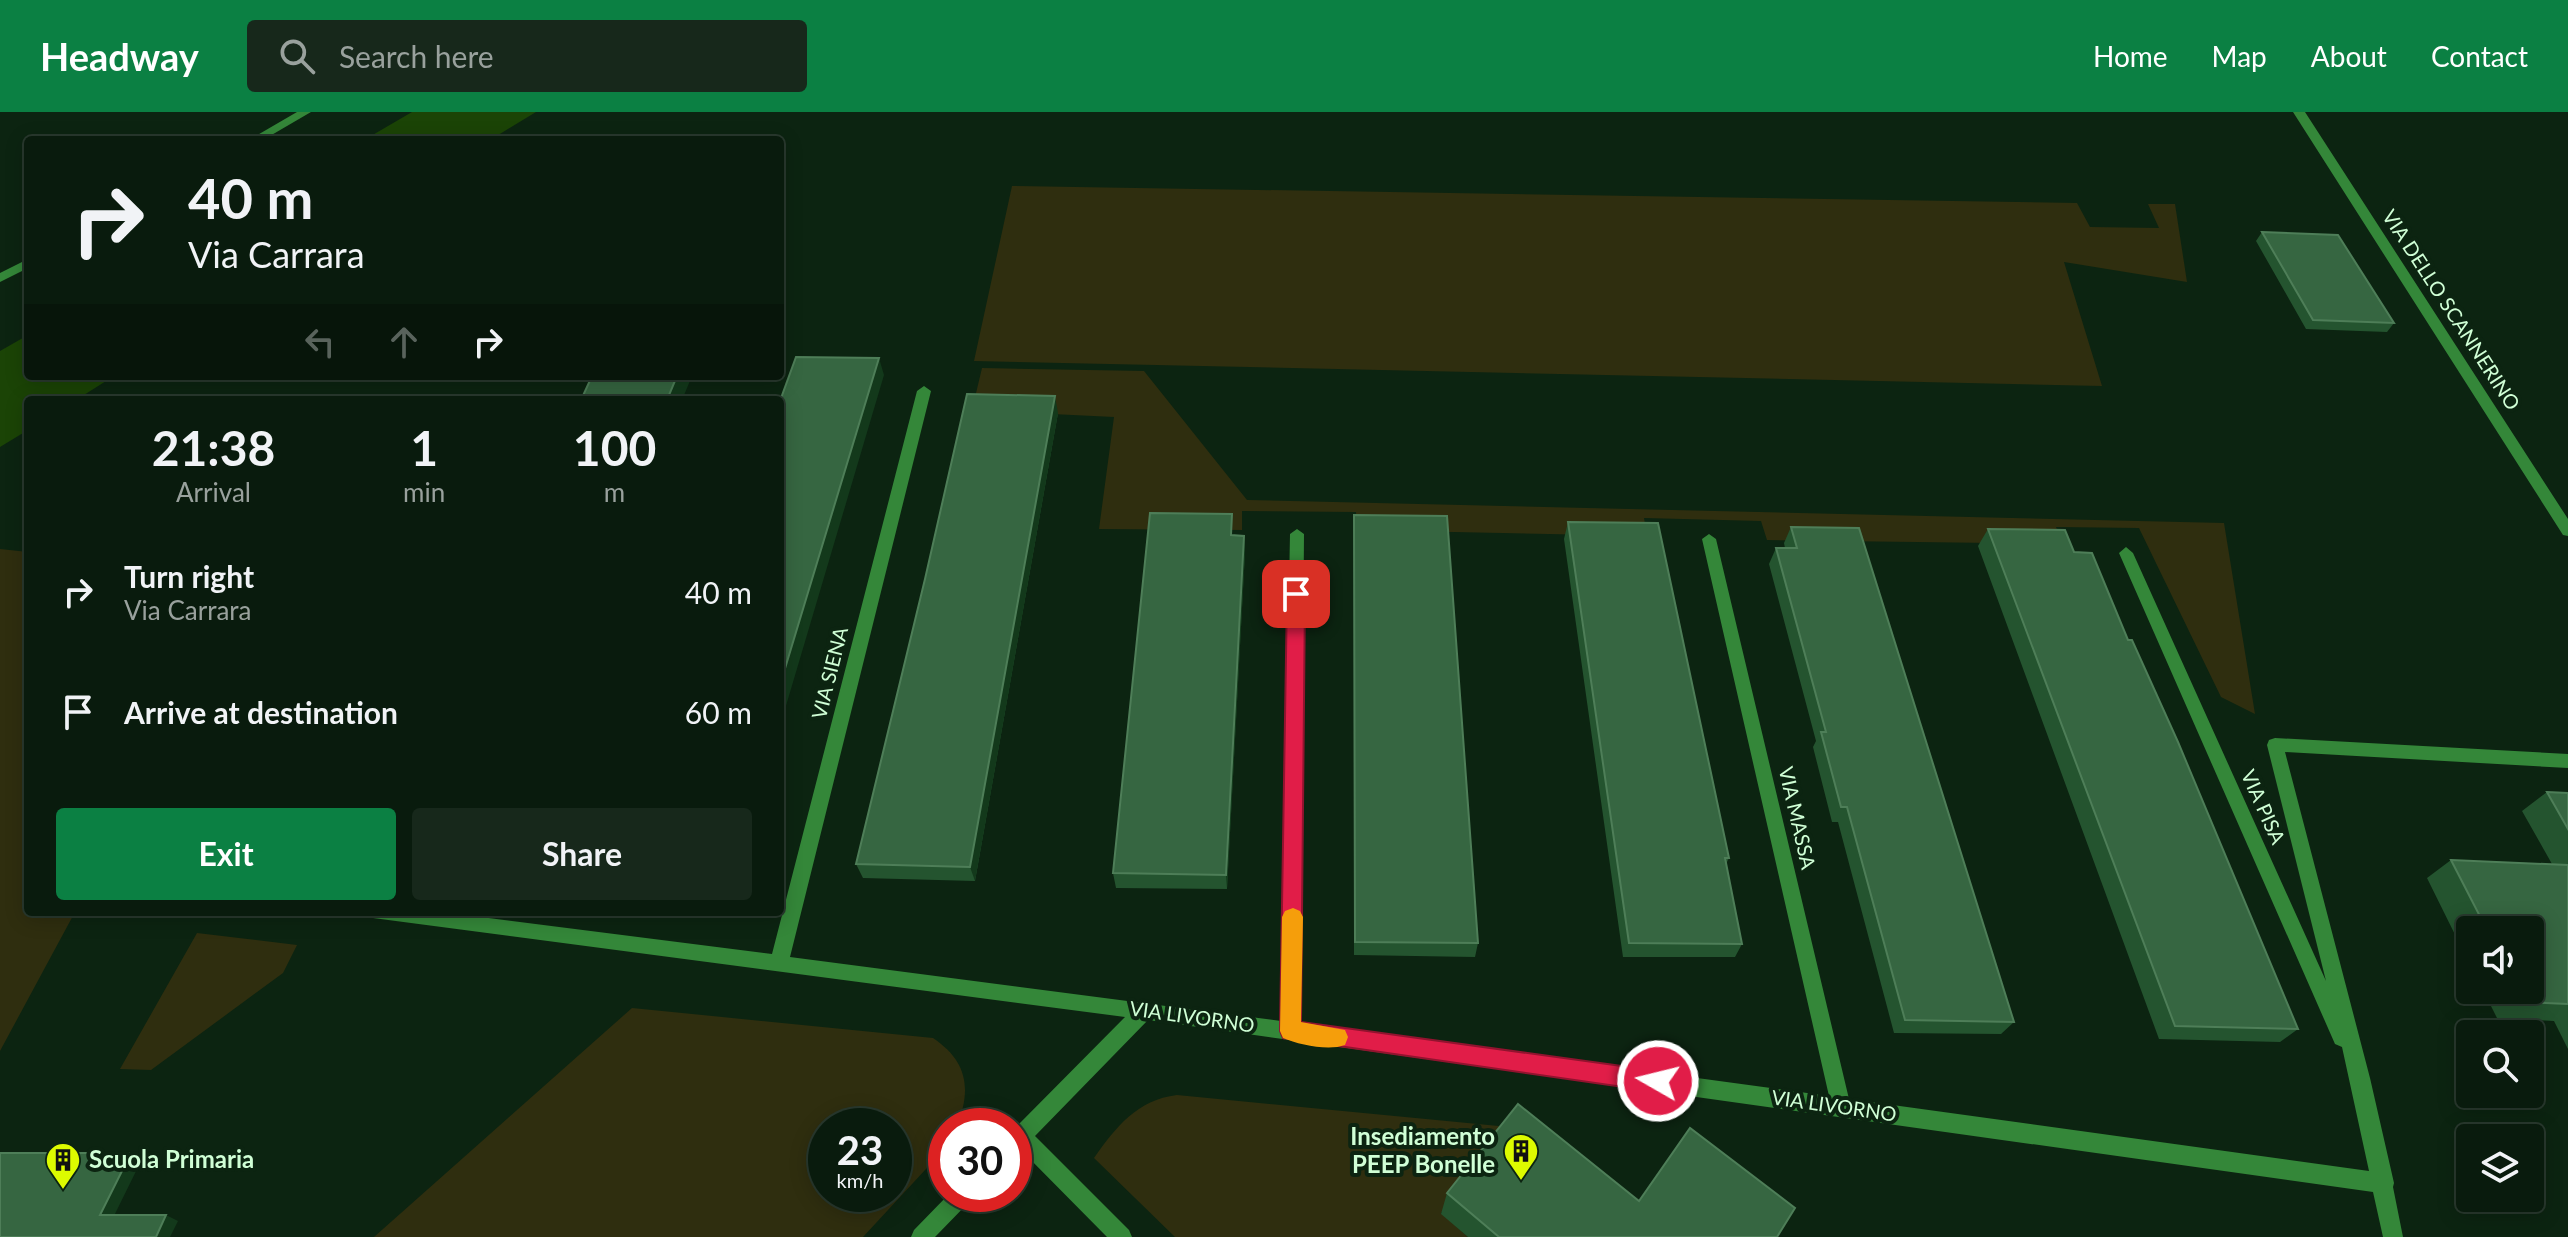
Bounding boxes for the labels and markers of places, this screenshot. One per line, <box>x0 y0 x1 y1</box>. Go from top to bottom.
pin <box>1262 560 1330 628</box>
place label: Insediamento PEEP Bonelle <box>1350 1121 1495 1178</box>
building icon: Insediamento PEEP Bonelle <box>1502 1132 1540 1182</box>
building icon: Scuola Primaria <box>44 1141 82 1191</box>
place label: Scuola Primaria <box>89 1144 254 1173</box>

